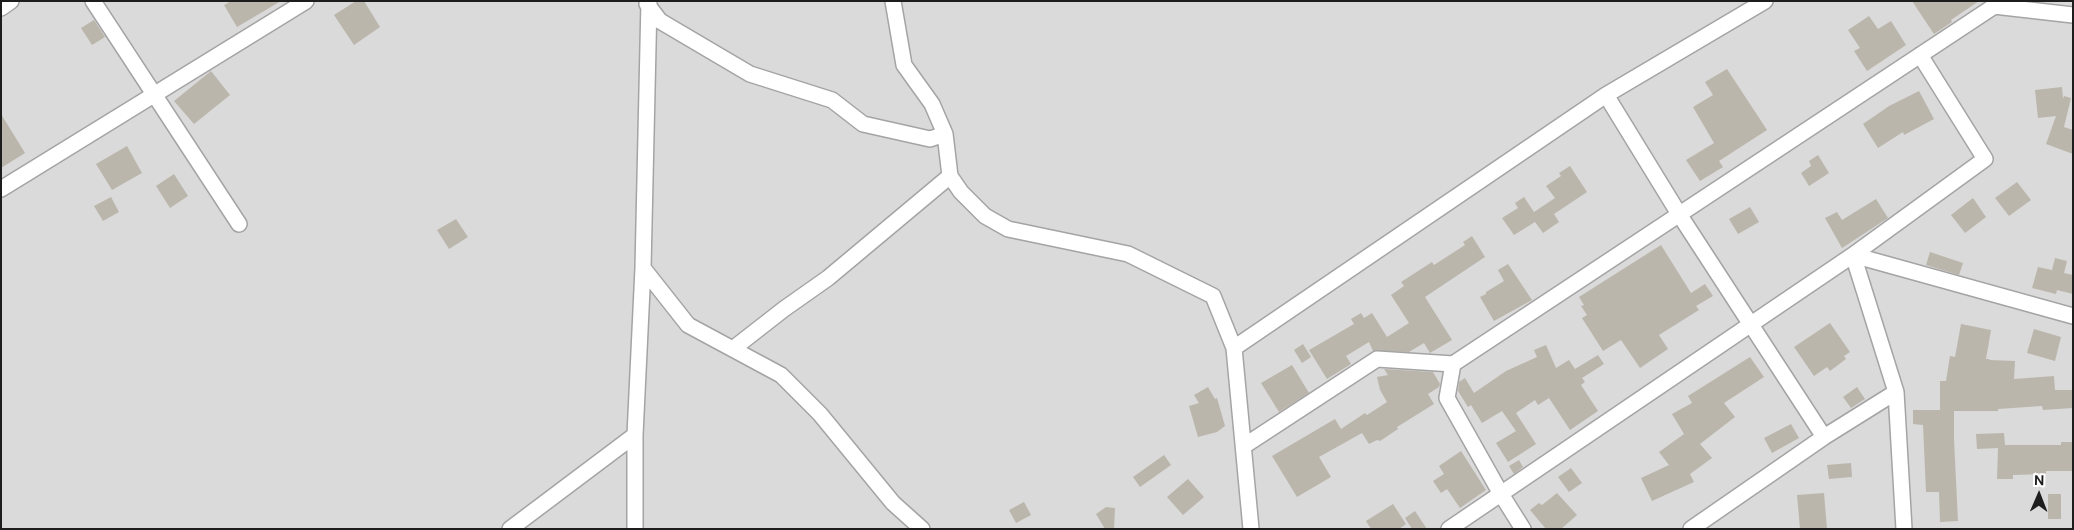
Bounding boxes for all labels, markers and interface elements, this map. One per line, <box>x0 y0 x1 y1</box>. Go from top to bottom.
north arrow <box>2014 470 2064 520</box>
text: N <box>2034 471 2045 489</box>

